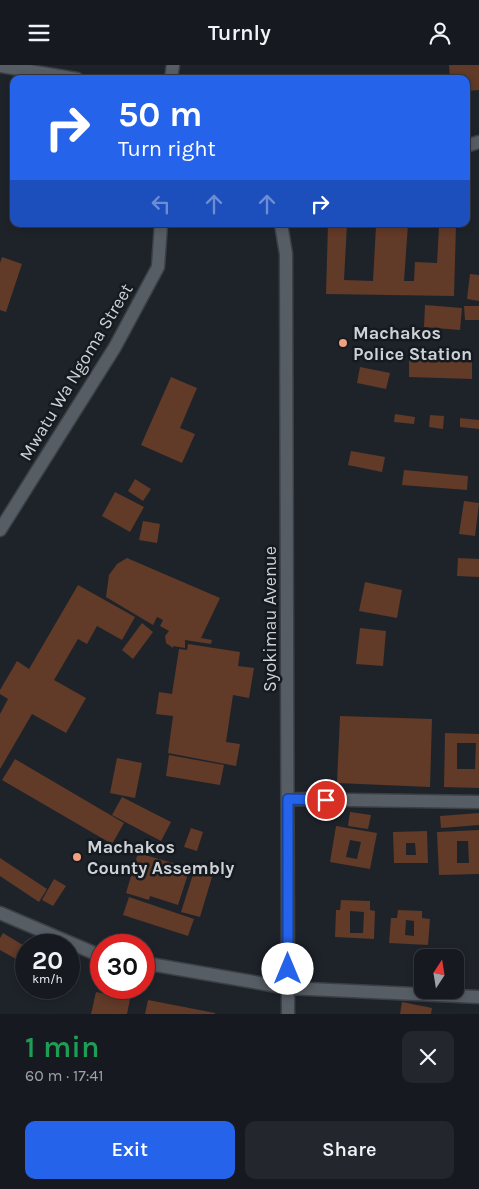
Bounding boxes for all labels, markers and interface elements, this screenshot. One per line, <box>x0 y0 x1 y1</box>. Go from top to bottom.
icon: menu <box>25 19 53 47</box>
icon: person <box>426 19 454 47</box>
text: Turnly <box>208 20 271 46</box>
text: 50 m <box>118 94 203 135</box>
icon: right <box>35 95 100 160</box>
text: Turn right <box>118 136 216 162</box>
icon: left <box>147 190 175 218</box>
icon: ahead <box>200 190 228 218</box>
icon: ahead <box>253 190 281 218</box>
icon: right <box>306 190 334 218</box>
street label: Mwatu Wa Ngoma Street <box>14 279 138 464</box>
place label: Machakos Police Station <box>353 322 472 365</box>
marker: Machakos Police Station <box>337 337 349 349</box>
street label: Syokimau Avenue <box>259 546 281 692</box>
pin <box>305 779 347 821</box>
icon: arrive <box>312 786 340 814</box>
place label: Machakos County Assembly <box>87 836 234 879</box>
marker: Machakos County Assembly <box>71 851 83 863</box>
speed limit sign: 30 <box>90 934 155 999</box>
position arrow <box>261 942 313 994</box>
text: 20 <box>32 946 63 975</box>
north arrow <box>414 949 464 999</box>
map controls <box>414 949 464 999</box>
text: km/h <box>32 972 63 986</box>
text: 1 min <box>25 1029 99 1065</box>
button: close <box>402 1031 454 1083</box>
text: 60 m · 17:41 <box>25 1066 104 1085</box>
button: Exit <box>25 1121 235 1179</box>
button: Share <box>245 1121 454 1179</box>

